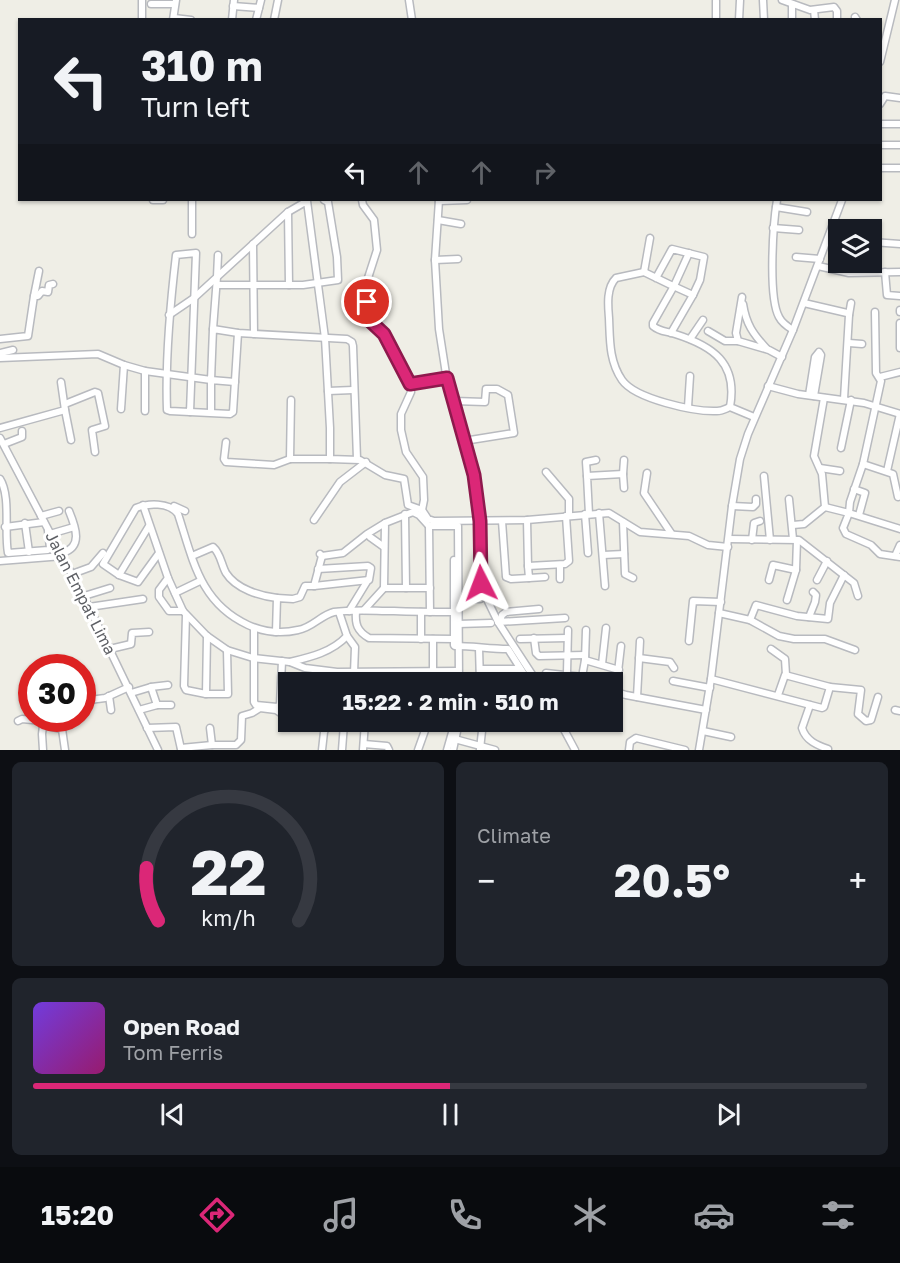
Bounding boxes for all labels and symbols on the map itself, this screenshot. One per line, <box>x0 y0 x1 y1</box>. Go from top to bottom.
pin <box>341 276 392 327</box>
street label: Jalan Empat Lima <box>41 528 121 658</box>
position arrow <box>449 551 513 615</box>
speed limit sign: 30 <box>18 654 96 732</box>

